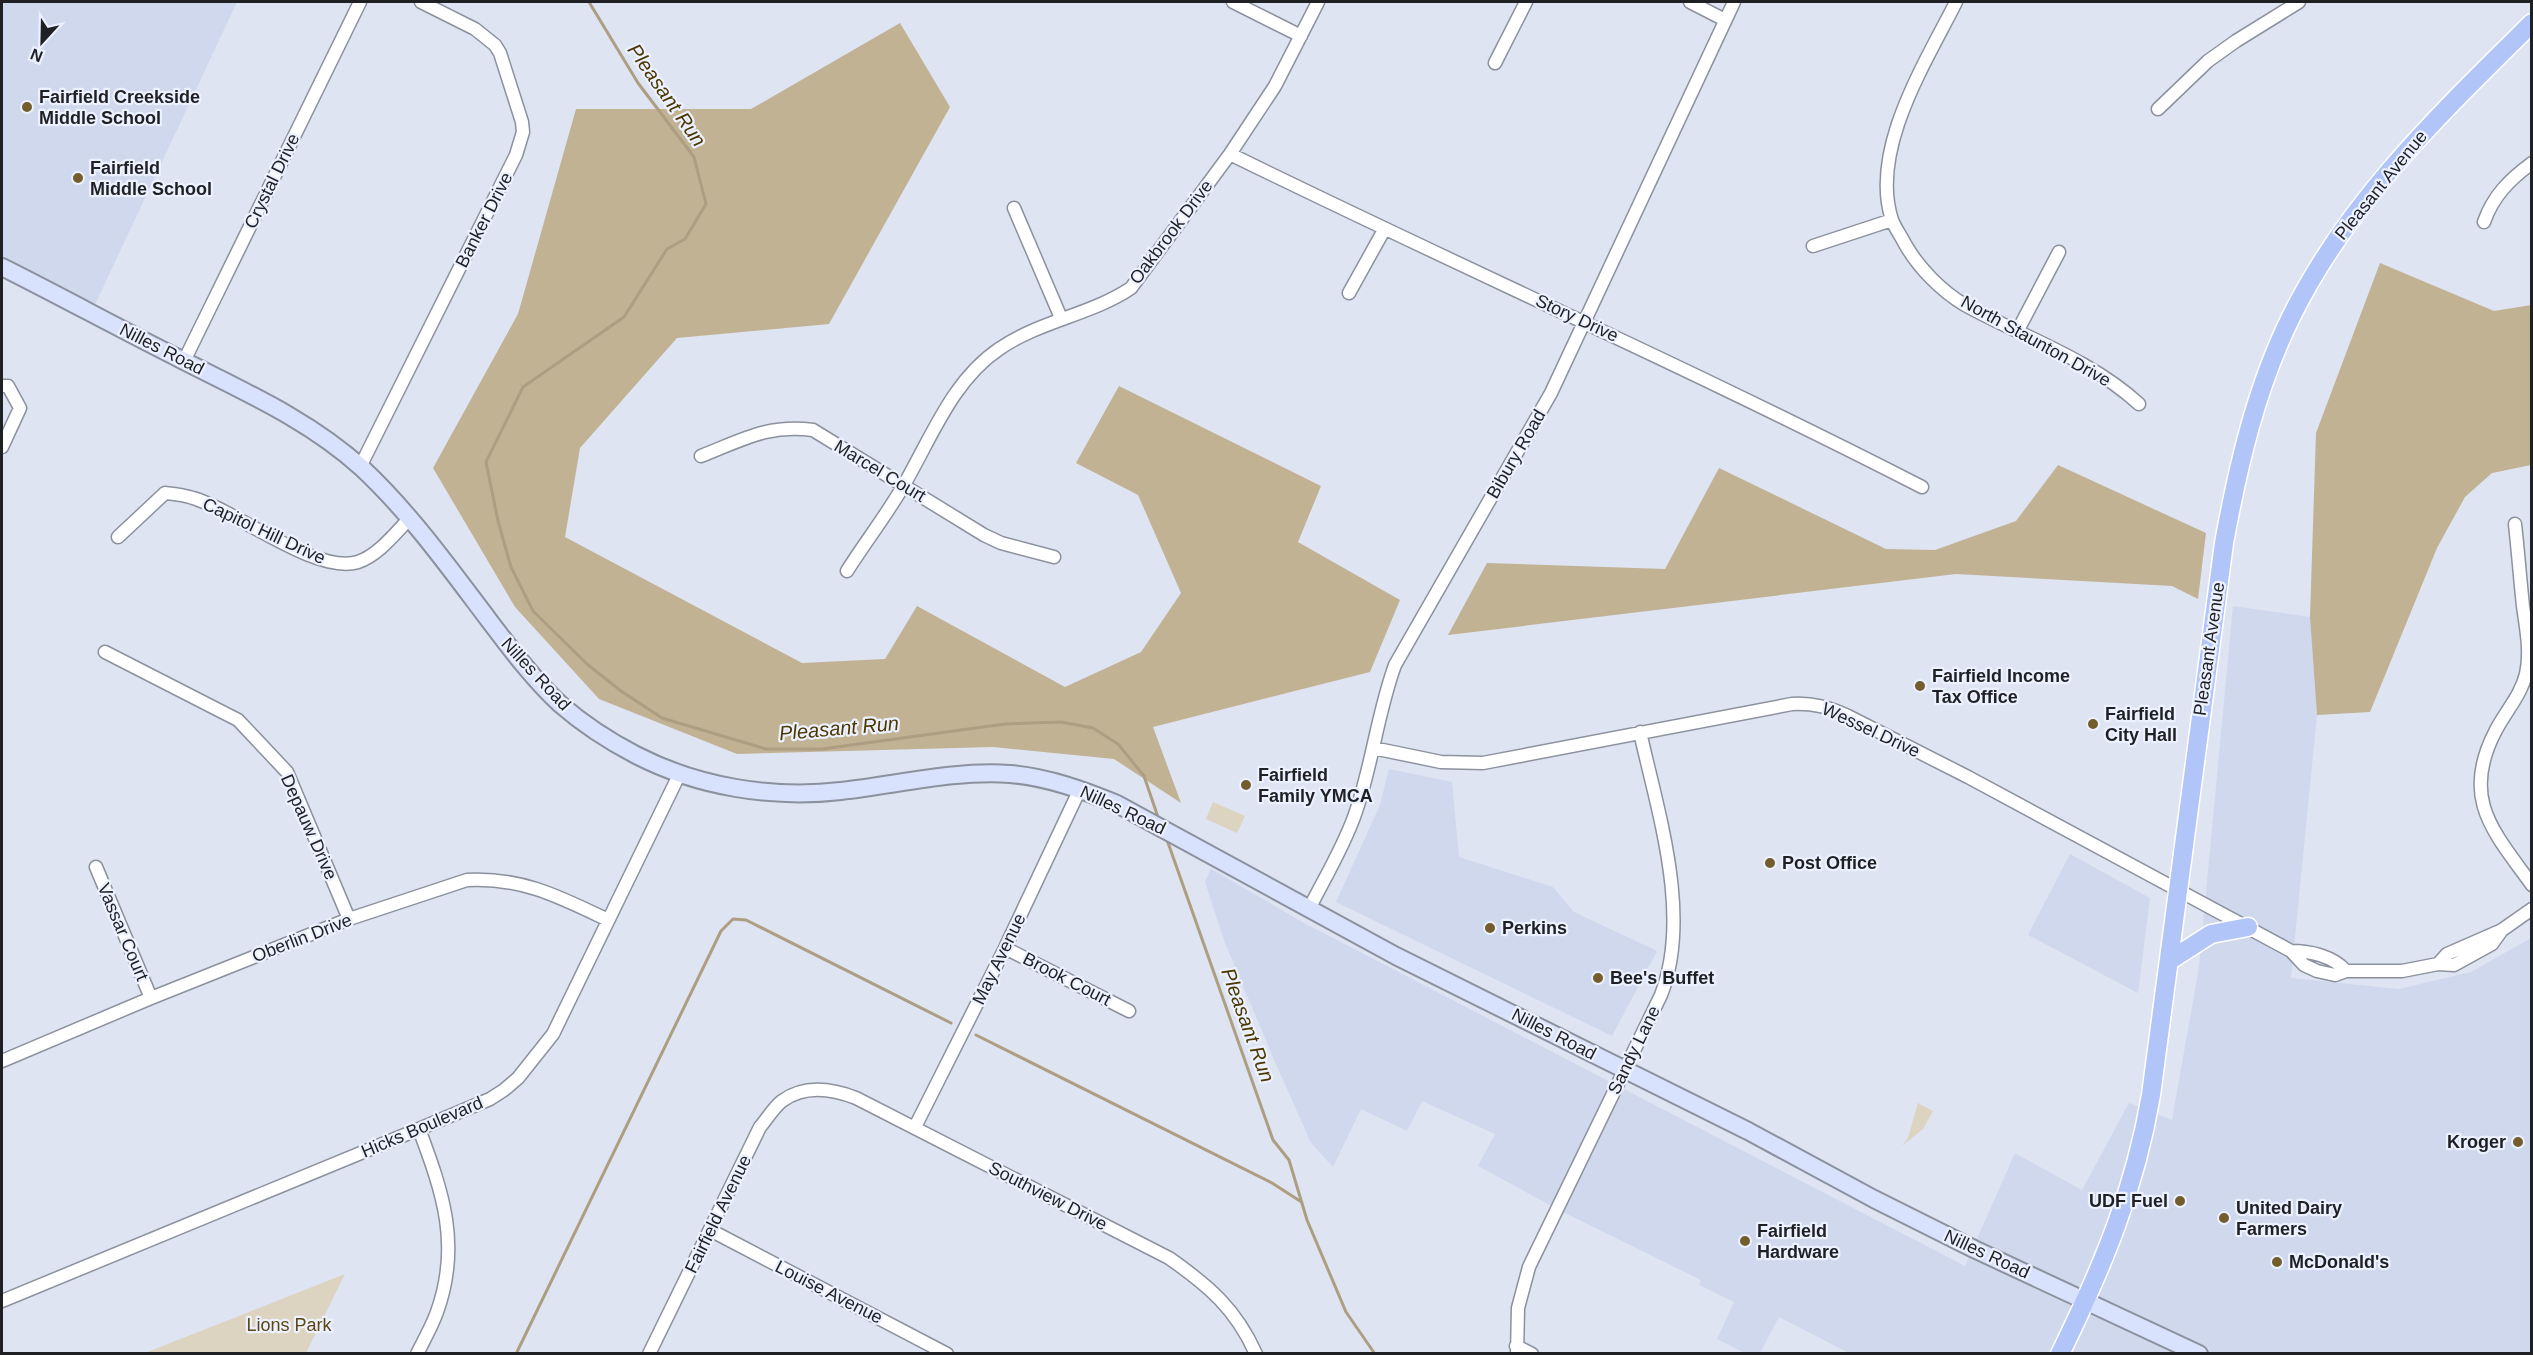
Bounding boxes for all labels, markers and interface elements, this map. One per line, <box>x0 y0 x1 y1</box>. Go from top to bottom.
north arrow <box>12 12 72 72</box>
water label: Pleasant Run <box>624 40 710 150</box>
text: N <box>28 45 45 65</box>
place label: Fairfield Creekside Middle School <box>39 87 200 128</box>
marker: Fairfield Creekside Middle School <box>20 100 34 114</box>
street label: Pleasant Avenue <box>2331 126 2431 244</box>
street label: Crystal Drive <box>240 130 304 232</box>
place label: Fairfield Middle School <box>90 158 212 199</box>
street label: Banker Drive <box>451 169 517 271</box>
marker: Fairfield Middle School <box>71 171 85 185</box>
street label: Oakbrook Drive <box>1125 176 1217 288</box>
street label: Story Drive <box>1532 290 1622 346</box>
street label: North Staunton Drive <box>1958 292 2114 390</box>
street label: Nilles Road <box>116 319 208 379</box>
street label: Bibury Road <box>1483 406 1549 502</box>
street label: Marcel Court <box>831 436 929 506</box>
street label: Capitol Hill Drive <box>199 494 329 568</box>
street label: Pleasant Avenue <box>2190 581 2228 717</box>
street label: Nilles Road <box>497 634 575 714</box>
place label: Fairfield Income Tax Office <box>1932 666 2070 707</box>
marker: Fairfield Income Tax Office <box>1913 679 1927 693</box>
street label: Wessel Drive <box>1819 699 1923 761</box>
place label: Fairfield City Hall <box>2105 704 2177 745</box>
water label: Pleasant Run <box>778 712 900 744</box>
marker: Fairfield City Hall <box>2086 717 2100 731</box>
place label: Fairfield Family YMCA <box>1258 765 1373 806</box>
street label: Depauw Drive <box>277 771 341 883</box>
marker: Fairfield Family YMCA <box>1239 778 1253 792</box>
street label: Nilles Road <box>1077 781 1169 839</box>
place label: Post Office <box>1782 853 1877 873</box>
marker: Post Office <box>1763 856 1777 870</box>
street label: Vassar Court <box>94 880 152 984</box>
street label: Oberlin Drive <box>249 910 355 966</box>
street label: May Avenue <box>968 910 1030 1008</box>
place label: Perkins <box>1502 918 1567 938</box>
marker: Perkins <box>1483 921 1497 935</box>
street label: Brook Court <box>1020 948 1114 1010</box>
water label: Pleasant Run <box>1217 965 1279 1085</box>
place label: Bee's Buffet <box>1610 968 1714 988</box>
marker: Bee's Buffet <box>1591 971 1605 985</box>
street label: Sandy Lane <box>1604 1002 1664 1098</box>
street label: Nilles Road <box>1508 1004 1600 1064</box>
street label: Hicks Boulevard <box>358 1092 486 1162</box>
place label: Kroger <box>2447 1132 2506 1152</box>
marker: Kroger <box>2511 1135 2525 1149</box>
street label: Fairfield Avenue <box>681 1152 755 1276</box>
street label: Southview Drive <box>986 1158 1110 1234</box>
place label: UDF Fuel <box>2089 1191 2168 1211</box>
marker: UDF Fuel <box>2173 1194 2187 1208</box>
place label: United Dairy Farmers <box>2236 1198 2342 1239</box>
marker: United Dairy Farmers <box>2217 1211 2231 1225</box>
place label: Fairfield Hardware <box>1757 1221 1839 1262</box>
street label: Nilles Road <box>1941 1225 2033 1283</box>
marker: Fairfield Hardware <box>1738 1234 1752 1248</box>
place label: McDonald's <box>2289 1252 2389 1272</box>
marker: McDonald's <box>2270 1255 2284 1269</box>
street label: Louise Avenue <box>772 1256 886 1328</box>
park label: Lions Park <box>246 1315 333 1335</box>

